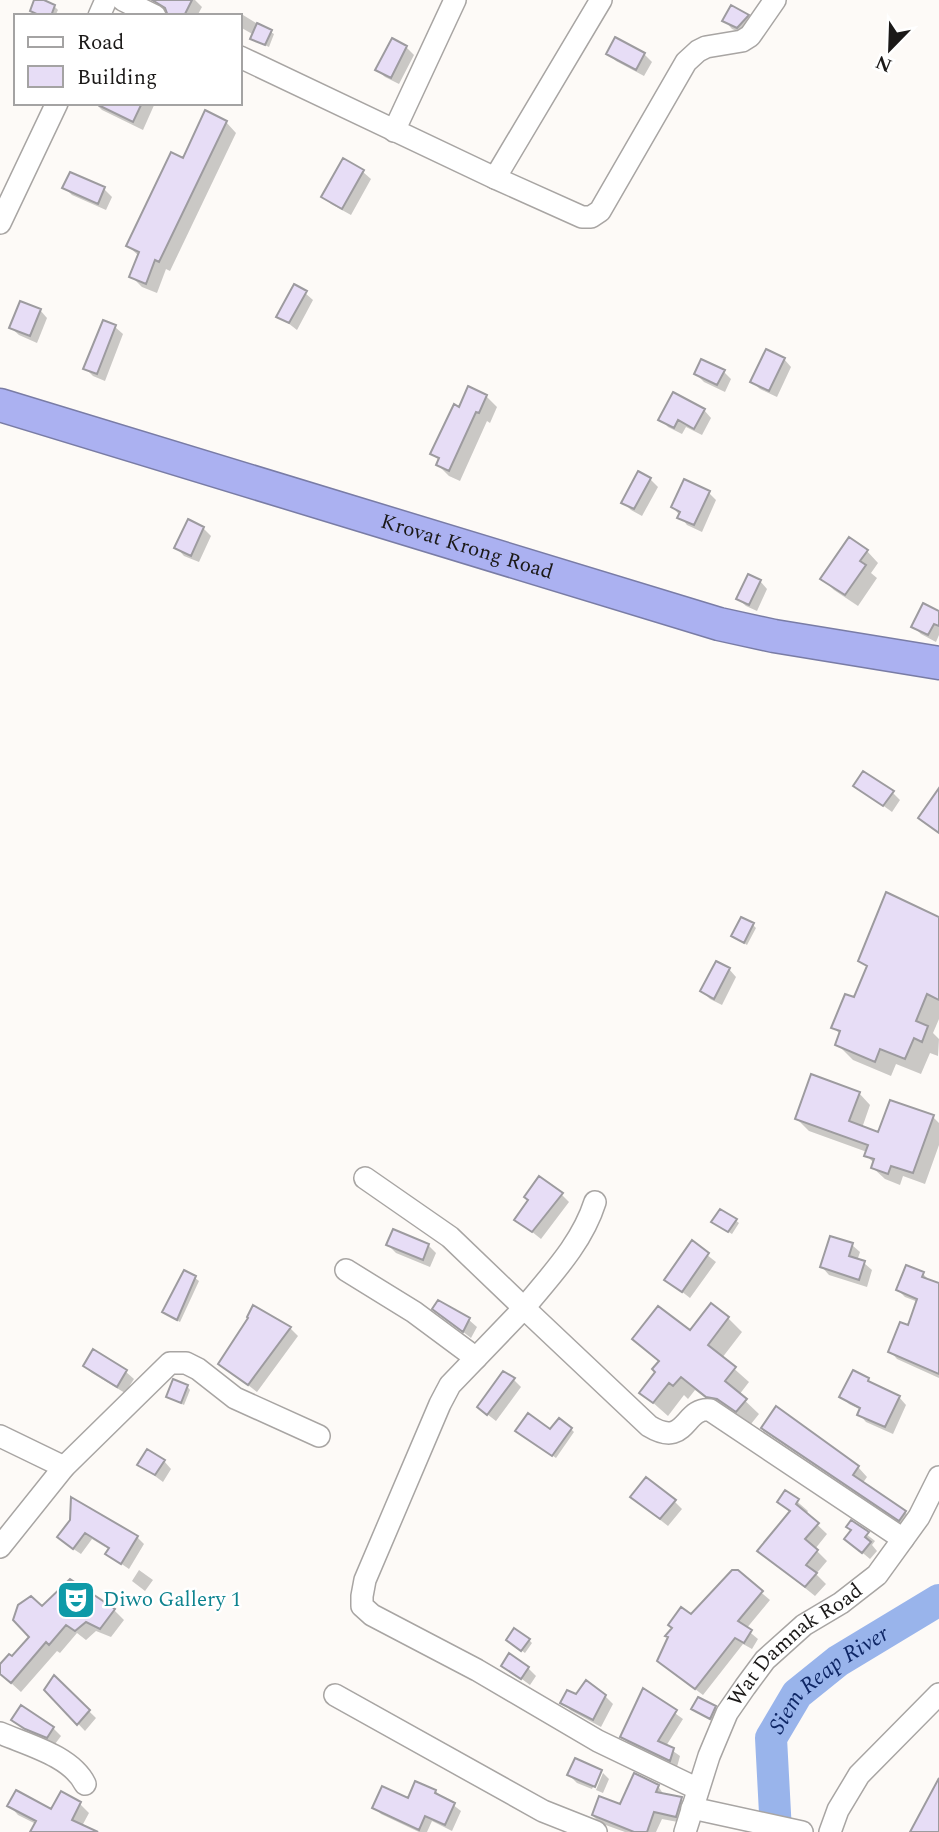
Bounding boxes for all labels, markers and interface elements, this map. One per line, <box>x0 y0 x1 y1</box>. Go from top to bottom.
legend <box>14 14 242 105</box>
north arrow <box>855 14 925 84</box>
text: Road <box>77 27 124 59</box>
text: N <box>871 47 897 80</box>
text: Building <box>77 62 157 94</box>
street label: Krovat Krong Road <box>377 506 557 589</box>
street label: Wat Damnak Road <box>720 1575 870 1713</box>
theatre icon: Diwo Gallery 1 <box>55 1579 97 1621</box>
place label: Diwo Gallery 1 <box>103 1584 241 1616</box>
water label: Siem Reap River <box>760 1616 897 1741</box>

